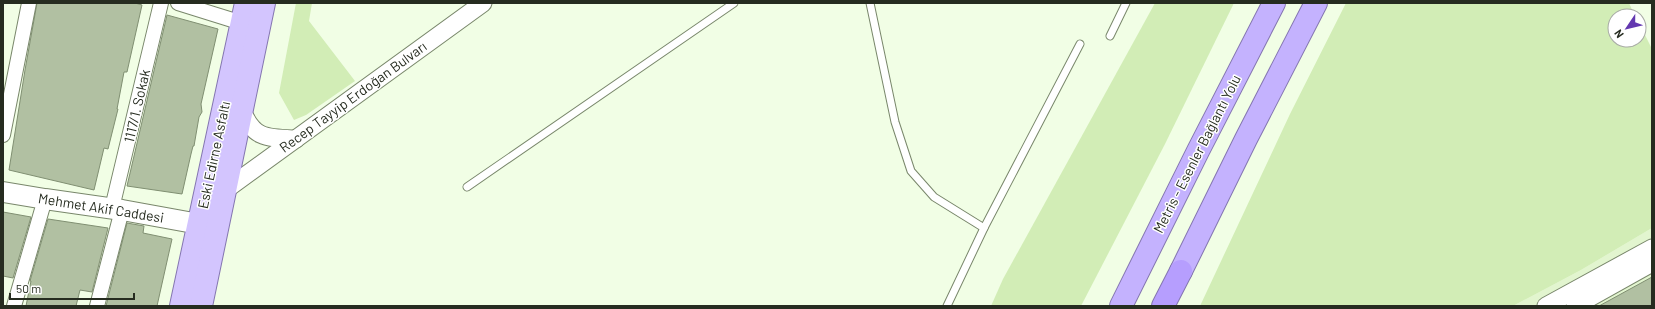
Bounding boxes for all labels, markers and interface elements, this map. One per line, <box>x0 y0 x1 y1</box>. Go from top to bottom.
north arrow <box>1607 8 1647 48</box>
text: N <box>1611 27 1626 41</box>
street label: Recep Tayyip Erdoğan Bulvarı <box>276 37 430 156</box>
street label: 1117/1. Sokak <box>120 68 153 144</box>
street label: Metris - Esenler Bağlantı Yolu <box>1149 72 1244 236</box>
street label: Eski Edirne Asfaltı <box>194 100 233 210</box>
street label: Mehmet Akif Caddesi <box>37 189 165 226</box>
scale bar <box>10 275 134 301</box>
text: 50 m <box>16 281 41 295</box>

